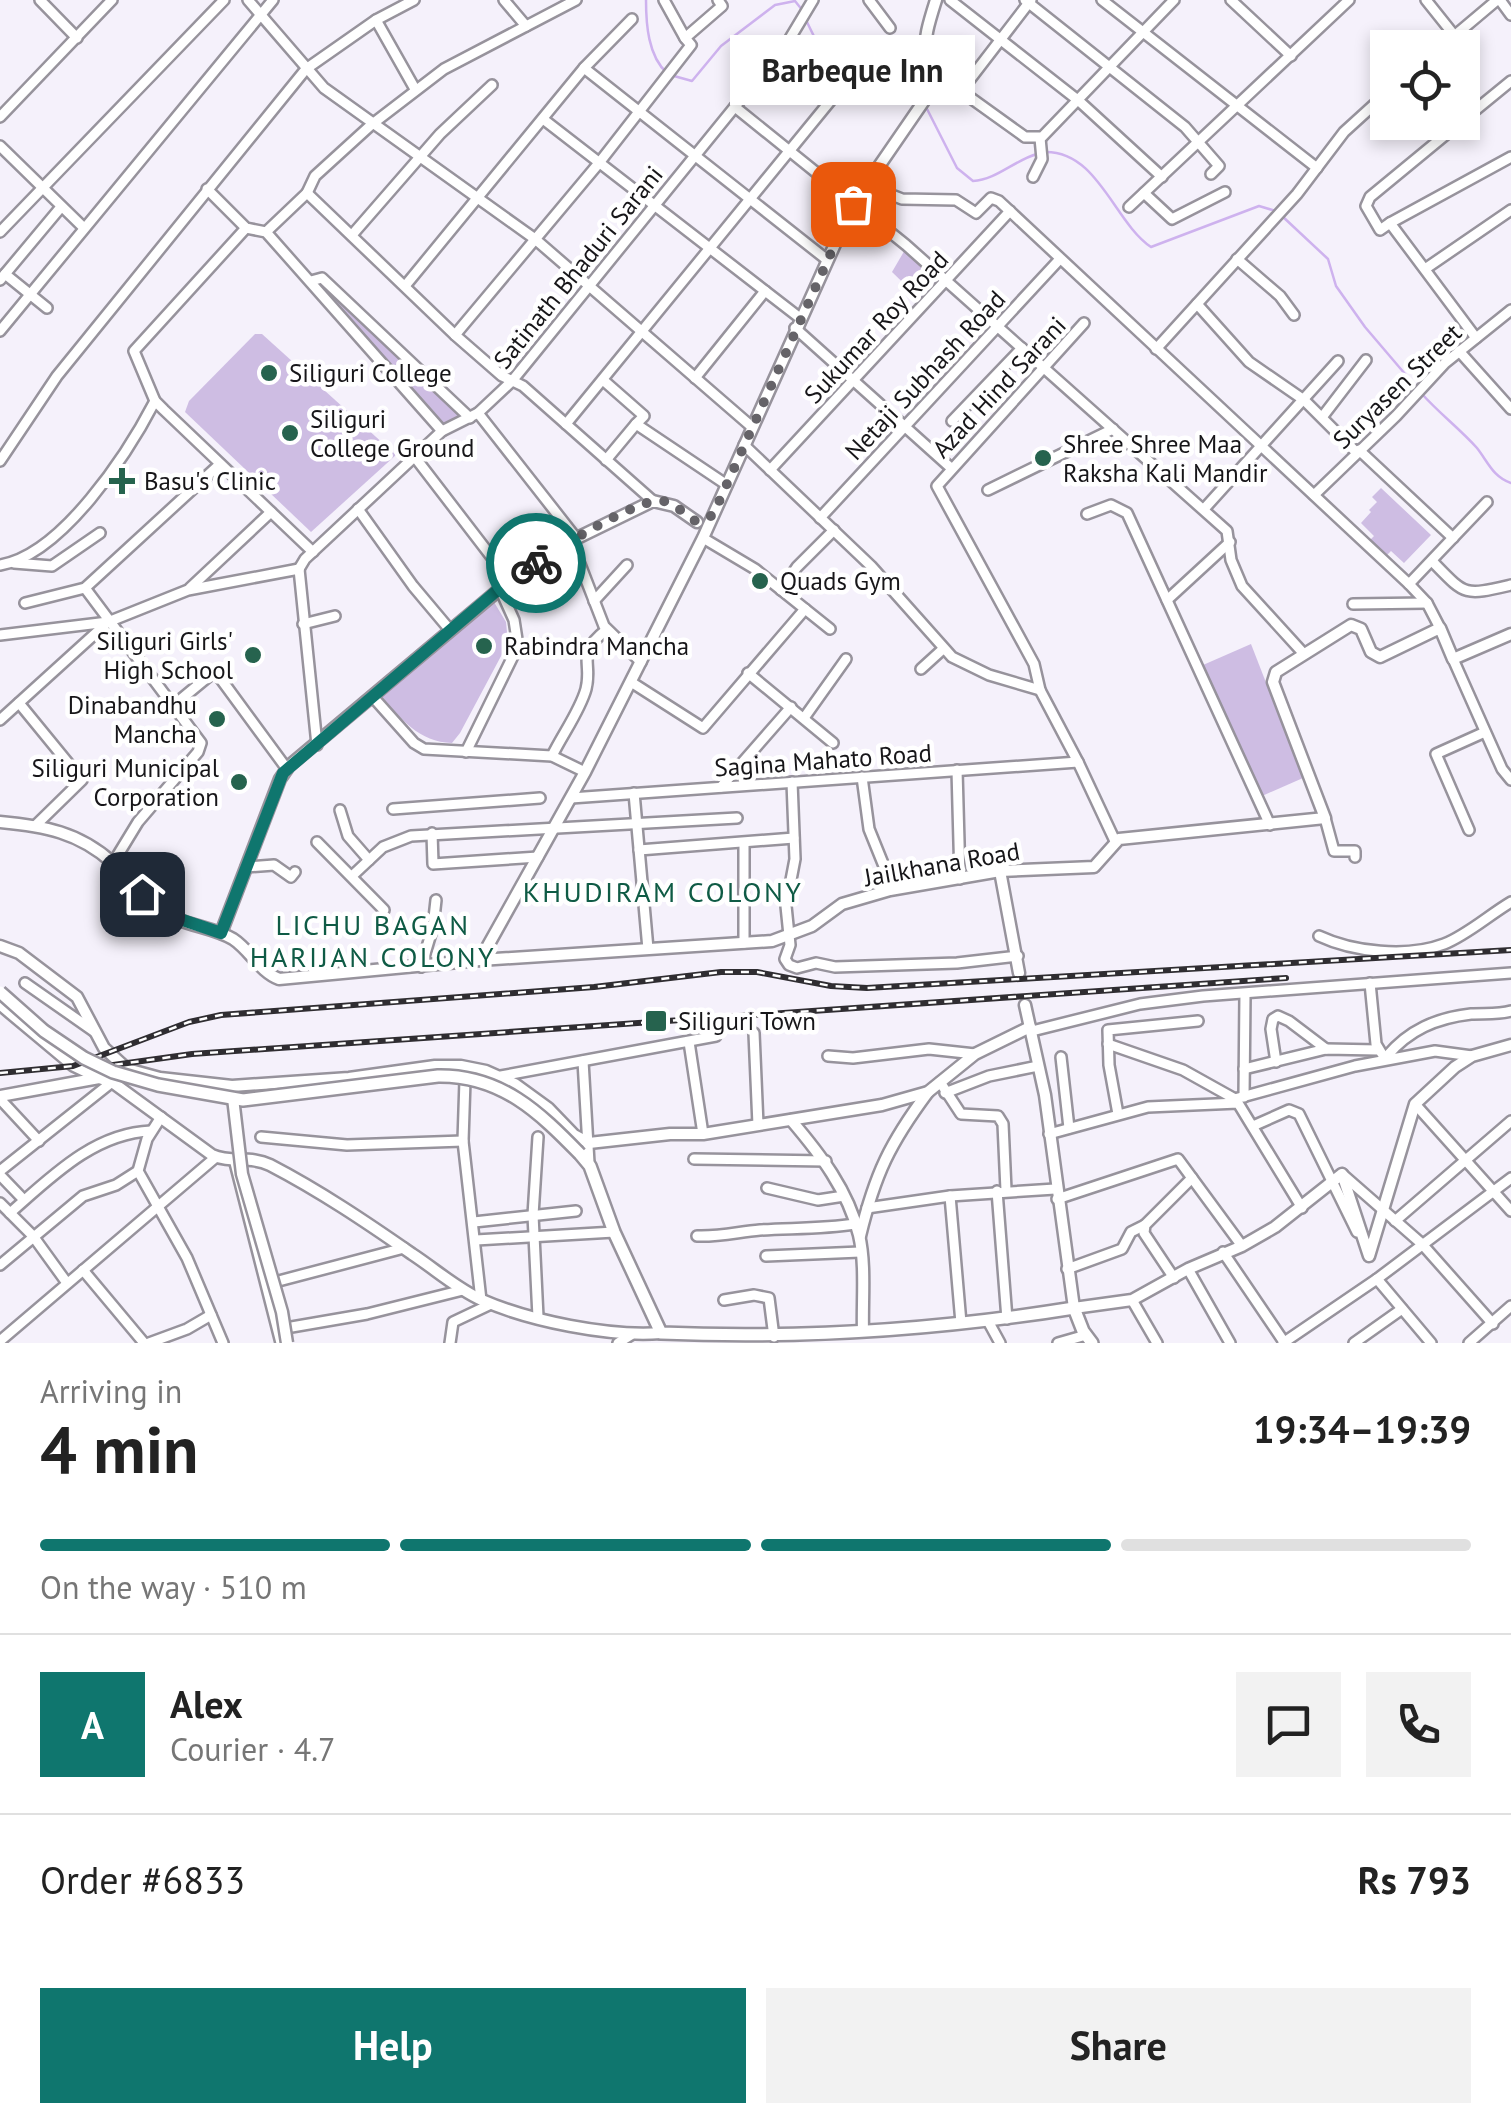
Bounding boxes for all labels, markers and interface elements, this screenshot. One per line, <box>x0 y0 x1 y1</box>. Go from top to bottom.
map controls <box>1370 30 1480 140</box>
button: locate <box>1370 30 1480 140</box>
callout: Barbeque Inn <box>730 34 976 104</box>
text: Barbeque Inn <box>762 49 943 91</box>
street label: Satinath Bhaduri Sarani <box>486 159 670 375</box>
pin <box>811 162 896 247</box>
icon: bag <box>826 177 881 232</box>
street label: Sukumar Roy Road <box>797 244 955 410</box>
street label: Netaji Subhash Road <box>838 283 1012 467</box>
street label: Azad Hind Sarani <box>925 310 1073 464</box>
street label: Suryasen Street <box>1326 316 1468 455</box>
place label: Siliguri College <box>289 357 452 389</box>
marker: Siliguri College <box>258 362 280 384</box>
place label: Siliguri College Ground <box>310 403 474 464</box>
marker: Siliguri College Ground <box>279 422 301 444</box>
place label: Shree Shree Maa Raksha Kali Mandir <box>1063 428 1268 489</box>
marker: Shree Shree Maa Raksha Kali Mandir <box>1032 447 1054 469</box>
place label: Basu's Clinic <box>144 465 276 497</box>
marker: Basu's Clinic <box>109 468 135 494</box>
courier <box>486 513 586 613</box>
icon: bike <box>509 536 564 591</box>
place label: Quads Gym <box>780 565 901 597</box>
marker: Quads Gym <box>749 570 771 592</box>
place label: Siliguri Girls' High School <box>96 625 234 686</box>
place label: Rabindra Mancha <box>504 630 689 662</box>
marker: Rabindra Mancha <box>473 635 495 657</box>
marker: Siliguri Girls' High School <box>242 644 264 666</box>
place label: Dinabandhu Mancha <box>68 689 197 750</box>
marker: Dinabandhu Mancha <box>206 708 228 730</box>
street label: Sagina Mahato Road <box>713 736 933 784</box>
place label: Siliguri Municipal Corporation <box>31 752 220 813</box>
marker: Siliguri Municipal Corporation <box>228 771 250 793</box>
street label: Jailkhana Road <box>861 835 1022 894</box>
pin <box>100 852 185 937</box>
icon: home <box>115 867 170 922</box>
district label: KHUDIRAM COLONY <box>523 873 803 910</box>
district label: LICHU BAGAN HARIJAN COLONY <box>250 906 496 975</box>
place label: Siliguri Town <box>678 1005 816 1037</box>
marker: Siliguri Town <box>643 1008 669 1034</box>
text: Arriving in <box>40 1370 182 1412</box>
text: 19:34–19:39 <box>1253 1404 1471 1453</box>
text: 4 min <box>40 1407 199 1491</box>
text: On the way · 510 m <box>40 1566 307 1608</box>
button: chat <box>1236 1672 1341 1777</box>
button: phone <box>1366 1672 1471 1777</box>
text: Alex <box>170 1679 243 1728</box>
text: A <box>81 1700 104 1749</box>
text: Courier · 4.7 <box>170 1728 336 1770</box>
text: Order #6833 <box>40 1855 245 1904</box>
text: Rs 793 <box>1358 1855 1471 1904</box>
button: Help <box>40 1988 746 2103</box>
button: Share <box>766 1988 1471 2103</box>

